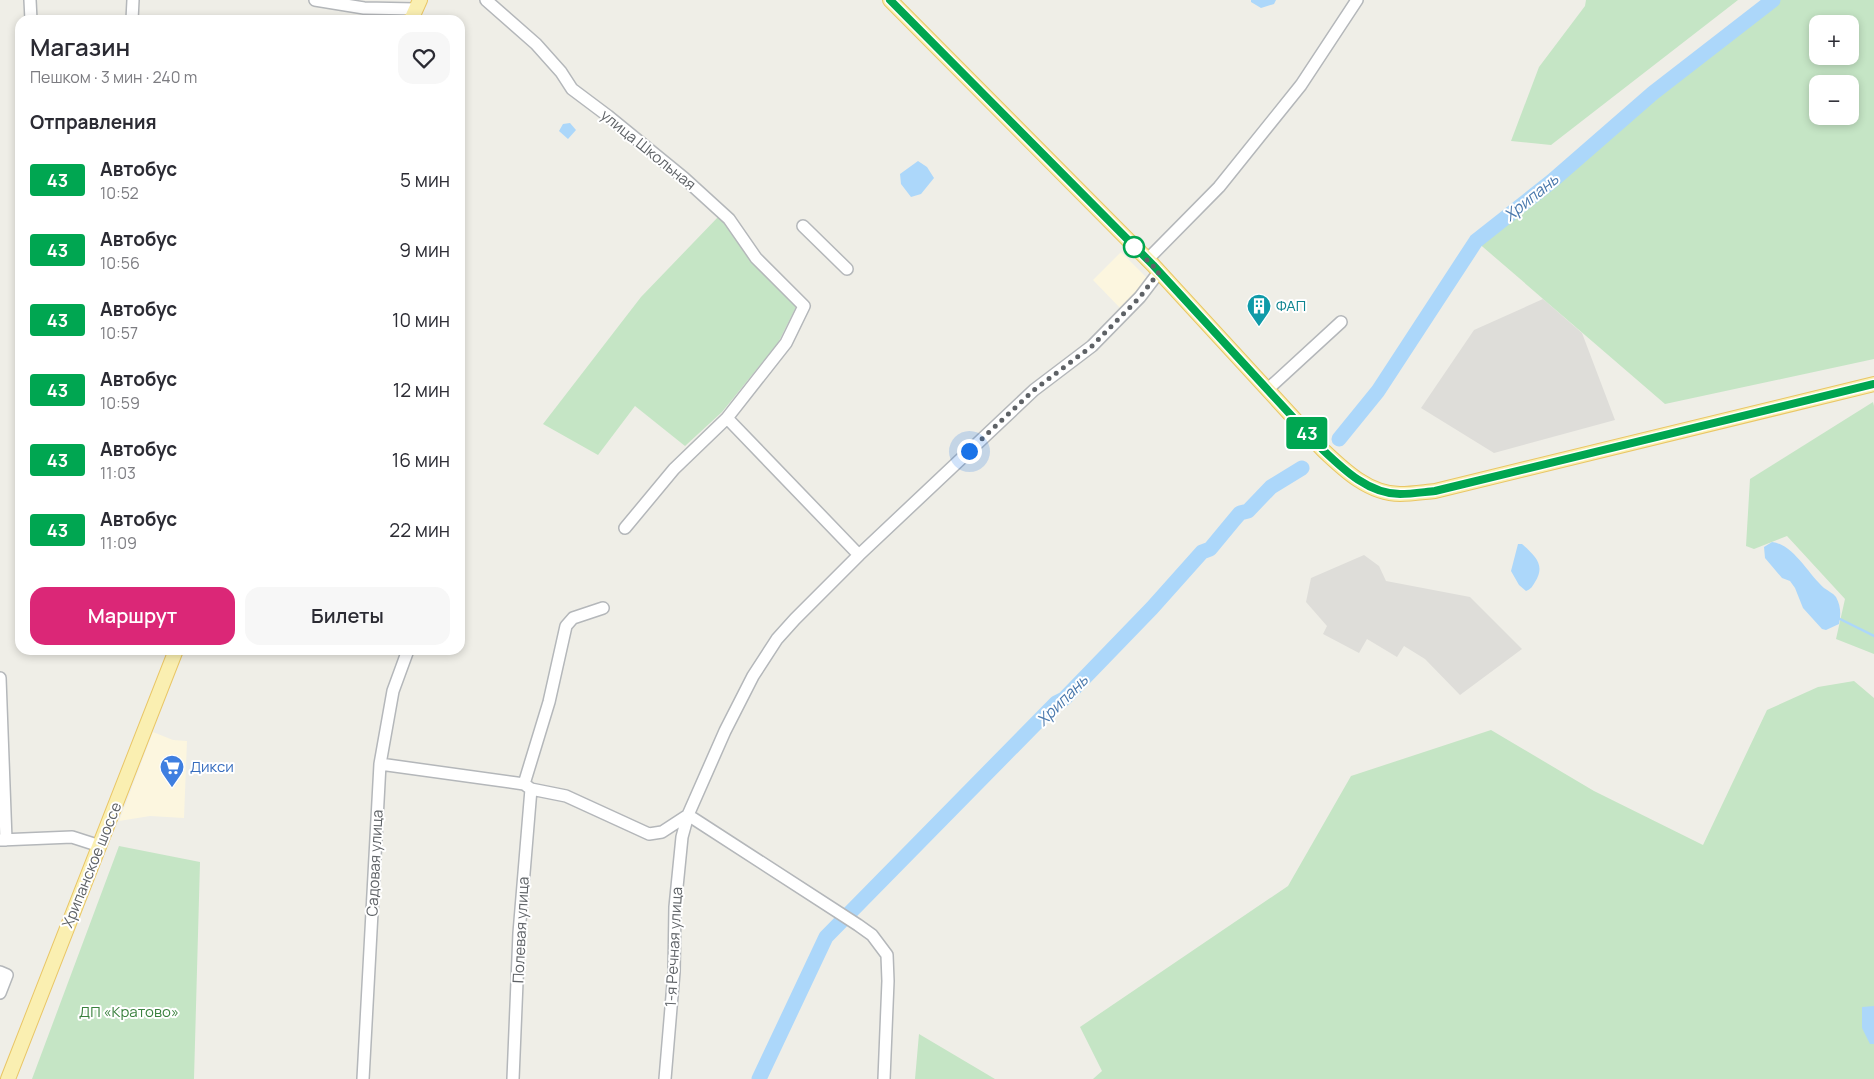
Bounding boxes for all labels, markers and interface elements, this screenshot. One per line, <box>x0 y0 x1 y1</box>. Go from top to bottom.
map controls <box>1809 15 1859 125</box>
button: + <box>1809 15 1859 65</box>
text: Магазин <box>30 30 130 63</box>
button: heart <box>398 32 450 84</box>
text: Пешком · 3 мин · 240 m <box>30 66 197 88</box>
button: − <box>1809 75 1859 125</box>
street label: улица Школьная <box>596 105 700 195</box>
text: Отправления <box>30 109 157 135</box>
text: Автобус <box>100 156 177 182</box>
text: 5 мин <box>400 167 450 193</box>
text: 43 <box>47 168 68 192</box>
water label: Хрипань <box>1499 168 1563 226</box>
text: 10:52 <box>100 182 139 204</box>
text: Автобус <box>100 226 177 252</box>
unlabelled marker <box>1123 236 1145 258</box>
text: 9 мин <box>399 237 450 263</box>
text: 43 <box>47 238 68 262</box>
text: 10:56 <box>100 252 140 274</box>
building icon: ФАП <box>1246 293 1272 327</box>
place label: ФАП <box>1276 295 1306 316</box>
text: Автобус <box>100 296 177 322</box>
text: 10 мин <box>392 307 450 333</box>
text: 43 <box>47 308 68 332</box>
text: 10:57 <box>100 322 138 344</box>
text: Автобус <box>100 366 177 392</box>
text: 12 мин <box>393 377 450 403</box>
text: 43 <box>47 378 68 402</box>
text: 10:59 <box>100 392 140 414</box>
line badge: 43 <box>1284 417 1330 449</box>
text: 43 <box>1296 421 1318 445</box>
text: Автобус <box>100 436 177 462</box>
your location <box>957 439 982 464</box>
text: 16 мин <box>392 447 450 473</box>
text: 43 <box>47 448 68 472</box>
text: 11:03 <box>100 462 136 484</box>
text: Автобус <box>100 506 177 532</box>
text: 22 мин <box>389 517 450 543</box>
text: 43 <box>47 518 68 542</box>
text: 11:09 <box>100 532 137 554</box>
button: Маршрут <box>30 587 235 645</box>
button: Билеты <box>245 587 450 645</box>
water label: Хрипань <box>1031 669 1093 731</box>
supermarket icon: Дикси <box>159 754 185 788</box>
place label: Дикси <box>190 756 234 777</box>
street label: Хрипанское шоссе <box>57 799 126 931</box>
street label: Садовая улица <box>361 809 388 917</box>
street label: Полевая улица <box>507 876 534 984</box>
street label: 1-я Речная улица <box>660 886 687 1008</box>
park label: ДП «Кратово» <box>79 1001 179 1022</box>

